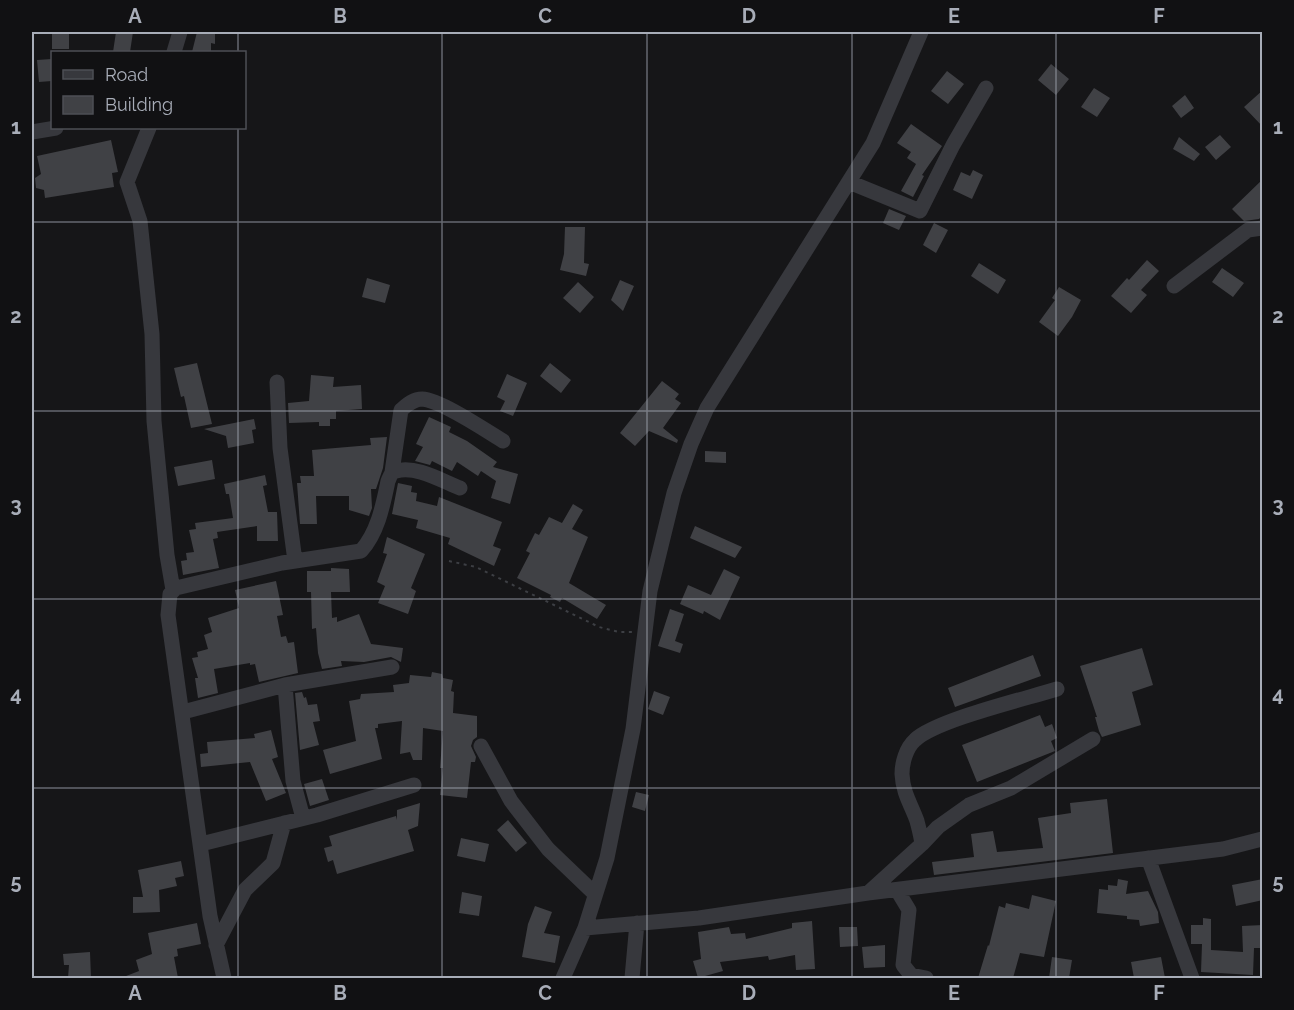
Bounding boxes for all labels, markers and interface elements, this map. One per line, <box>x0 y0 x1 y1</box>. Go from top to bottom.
text: A <box>128 4 142 28</box>
text: B <box>333 4 347 28</box>
text: C <box>538 4 552 28</box>
text: D <box>742 4 756 28</box>
text: E <box>948 4 960 28</box>
text: F <box>1153 4 1165 28</box>
legend <box>51 51 246 129</box>
text: Road <box>105 64 148 85</box>
text: Building <box>105 94 173 115</box>
text: 1 <box>11 115 21 139</box>
text: 1 <box>1273 115 1283 139</box>
text: 2 <box>10 304 22 328</box>
text: 2 <box>1272 304 1284 328</box>
text: 3 <box>10 493 22 517</box>
text: 3 <box>1272 493 1284 517</box>
text: 4 <box>10 682 22 706</box>
text: 4 <box>1272 682 1284 706</box>
text: 5 <box>10 870 22 894</box>
text: 5 <box>1272 870 1284 894</box>
text: A <box>128 981 142 1005</box>
text: B <box>333 981 347 1005</box>
text: C <box>538 981 552 1005</box>
text: D <box>742 981 756 1005</box>
text: E <box>948 981 960 1005</box>
text: F <box>1153 981 1165 1005</box>

